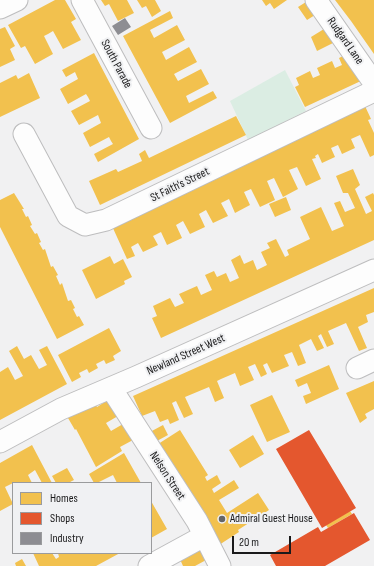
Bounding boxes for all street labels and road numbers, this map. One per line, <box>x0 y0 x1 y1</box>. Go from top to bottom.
street label: Rudgard Lane <box>324 15 366 67</box>
street label: South Parade <box>97 37 135 91</box>
street label: St Faith's Street <box>148 165 212 205</box>
street label: Newland Street West <box>145 331 227 379</box>
street label: Nelson Street <box>146 449 188 503</box>

